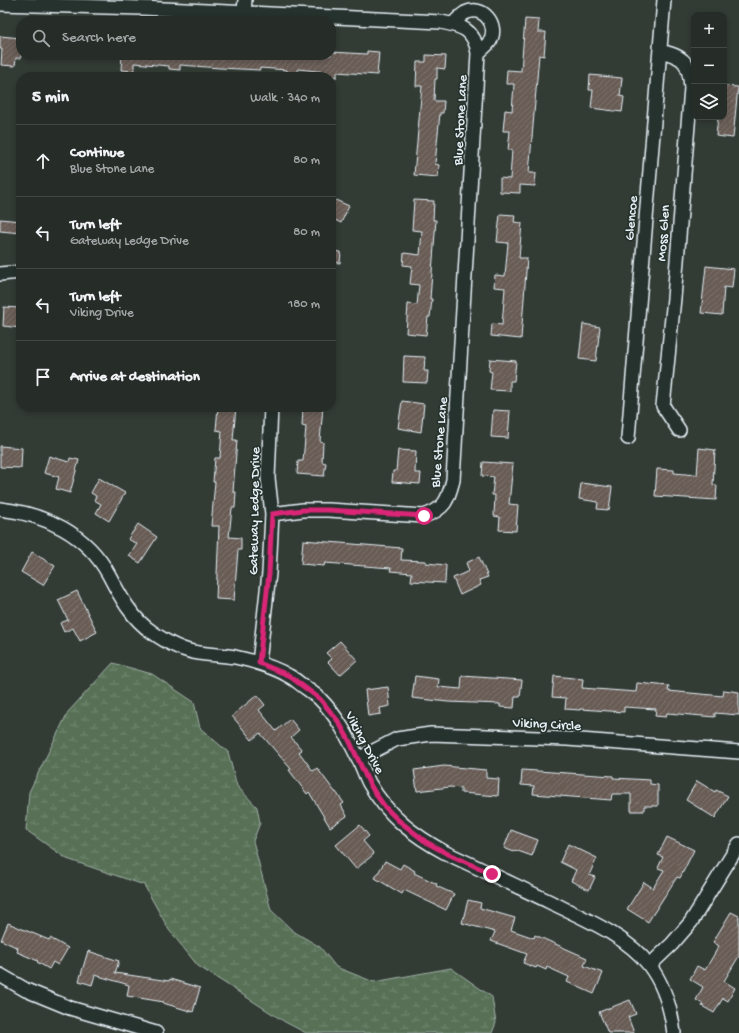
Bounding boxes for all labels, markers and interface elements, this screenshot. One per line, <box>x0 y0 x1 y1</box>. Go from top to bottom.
map controls <box>691 12 727 120</box>
button: + <box>691 12 727 48</box>
search box <box>16 16 336 60</box>
icon: search <box>30 27 52 49</box>
text: Search here <box>62 29 136 47</box>
button: − <box>691 48 727 84</box>
street label: Blue Stone Lane <box>451 74 472 167</box>
button: layers <box>691 84 727 120</box>
text: 5 min <box>32 88 69 108</box>
text: Walk · 340 m <box>250 91 320 106</box>
text: Continue <box>70 144 124 162</box>
icon: ahead <box>32 150 54 172</box>
text: 80 m <box>293 153 320 168</box>
text: Blue Stone Lane <box>70 162 154 177</box>
street label: Glencoe <box>622 194 643 241</box>
street label: Moss Glen <box>654 204 675 262</box>
text: Turn left <box>70 216 121 234</box>
icon: left <box>32 222 54 244</box>
text: 80 m <box>293 225 320 240</box>
text: Gateway Ledge Drive <box>70 234 189 249</box>
text: Turn left <box>70 288 121 306</box>
icon: left <box>32 294 54 316</box>
text: 180 m <box>288 297 320 312</box>
text: Viking Drive <box>70 306 134 321</box>
icon: arrive <box>32 366 54 388</box>
text: Arrive at destination <box>70 368 200 386</box>
street label: Blue Stone Lane <box>428 395 453 489</box>
street label: Gateway Ledge Drive <box>246 446 265 575</box>
route start <box>415 507 433 525</box>
street label: Viking Drive <box>340 708 388 778</box>
street label: Viking Circle <box>511 715 582 736</box>
route end <box>483 865 501 883</box>

